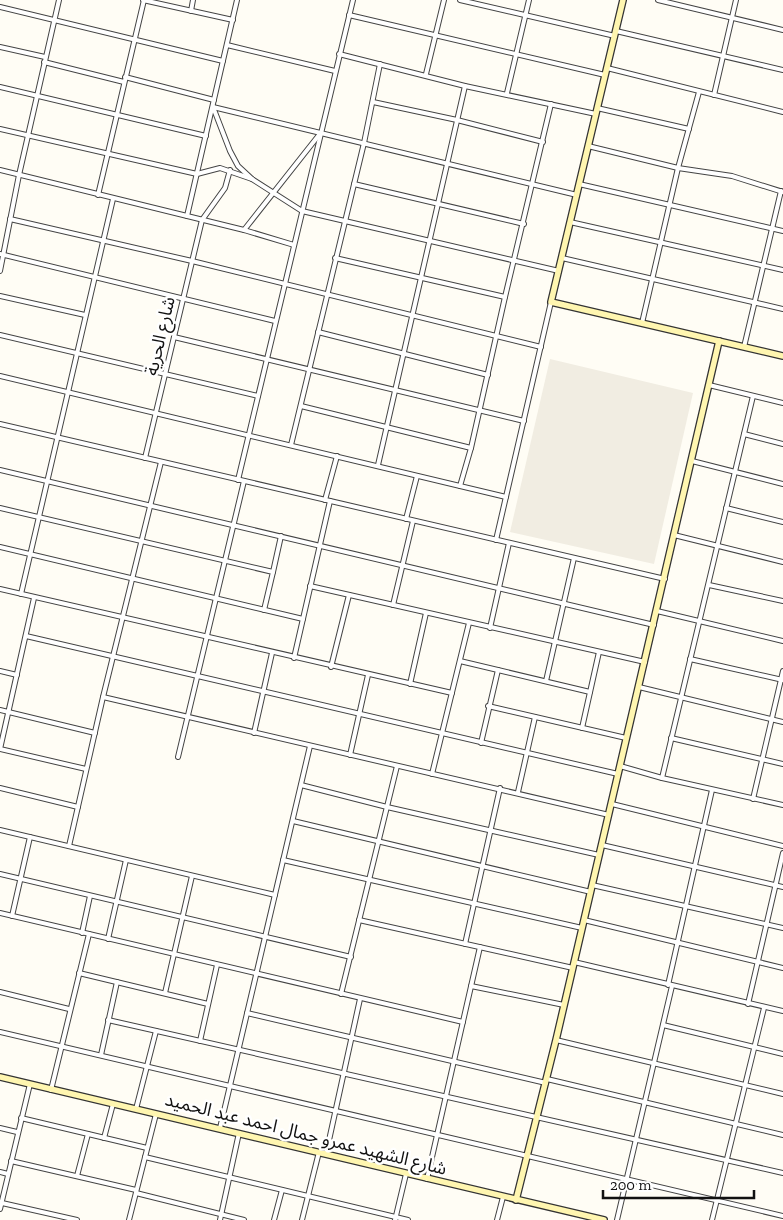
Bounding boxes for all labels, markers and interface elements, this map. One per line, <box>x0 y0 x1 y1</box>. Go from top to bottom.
street label: شارع الحرية <box>140 294 183 378</box>
street label: شارع الشهيد عمرو جمال احمد عبد الحميد <box>162 1088 449 1183</box>
scale bar <box>603 1168 754 1200</box>
text: 200 m <box>610 1176 651 1194</box>

